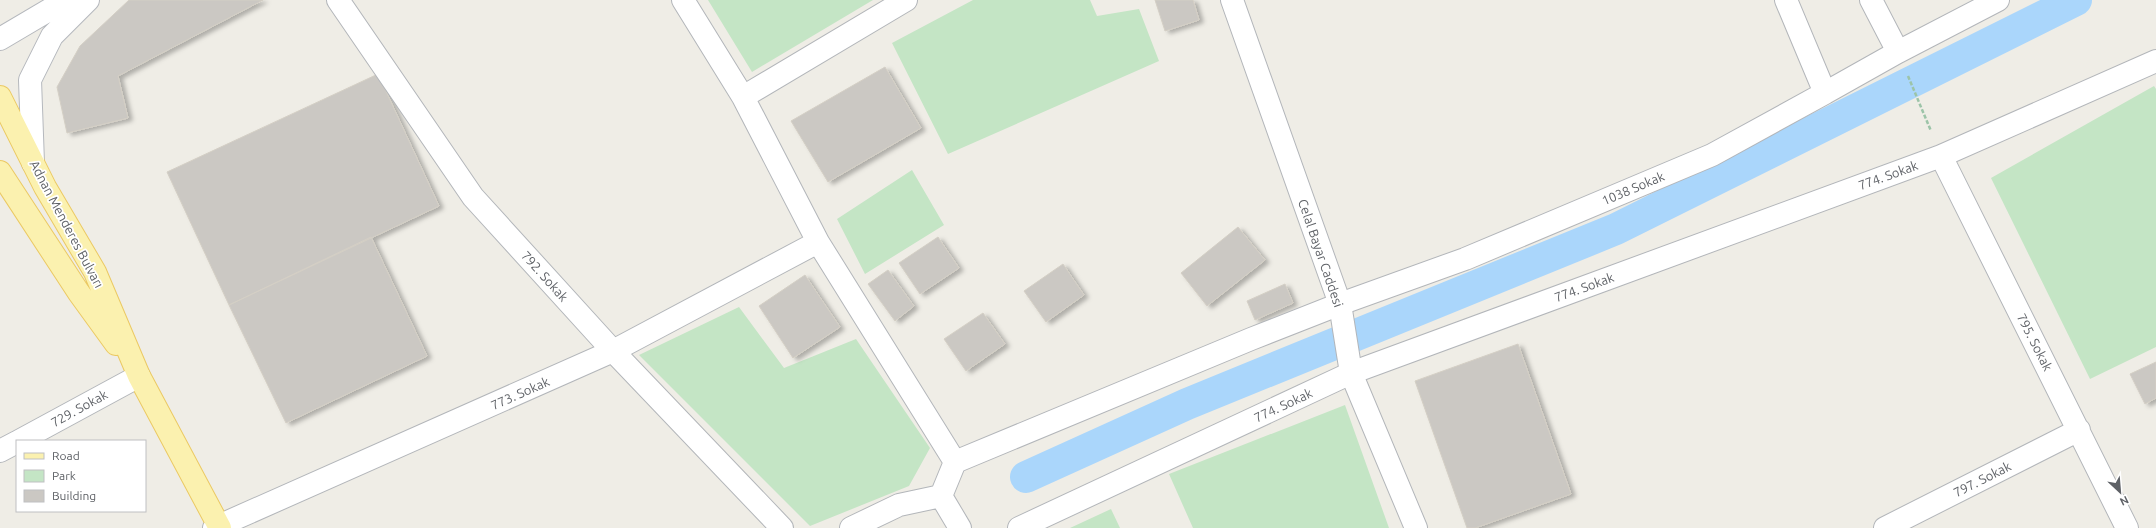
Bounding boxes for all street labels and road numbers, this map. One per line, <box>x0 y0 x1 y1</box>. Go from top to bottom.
street label: Adnan Menderes Bulvarı <box>27 158 107 290</box>
street label: 774. Sokak <box>1856 158 1920 192</box>
street label: 1038 Sokak <box>1600 168 1667 207</box>
street label: Celal Bayar Caddesi <box>1296 197 1346 309</box>
street label: 792. Sokak <box>519 248 571 304</box>
street label: 774. Sokak <box>1552 270 1616 304</box>
street label: 795. Sokak <box>2015 311 2056 373</box>
street label: 773. Sokak <box>489 374 552 412</box>
street label: 774. Sokak <box>1252 385 1315 425</box>
street label: 729. Sokak <box>48 387 110 429</box>
street label: 797. Sokak <box>1951 458 2013 499</box>

